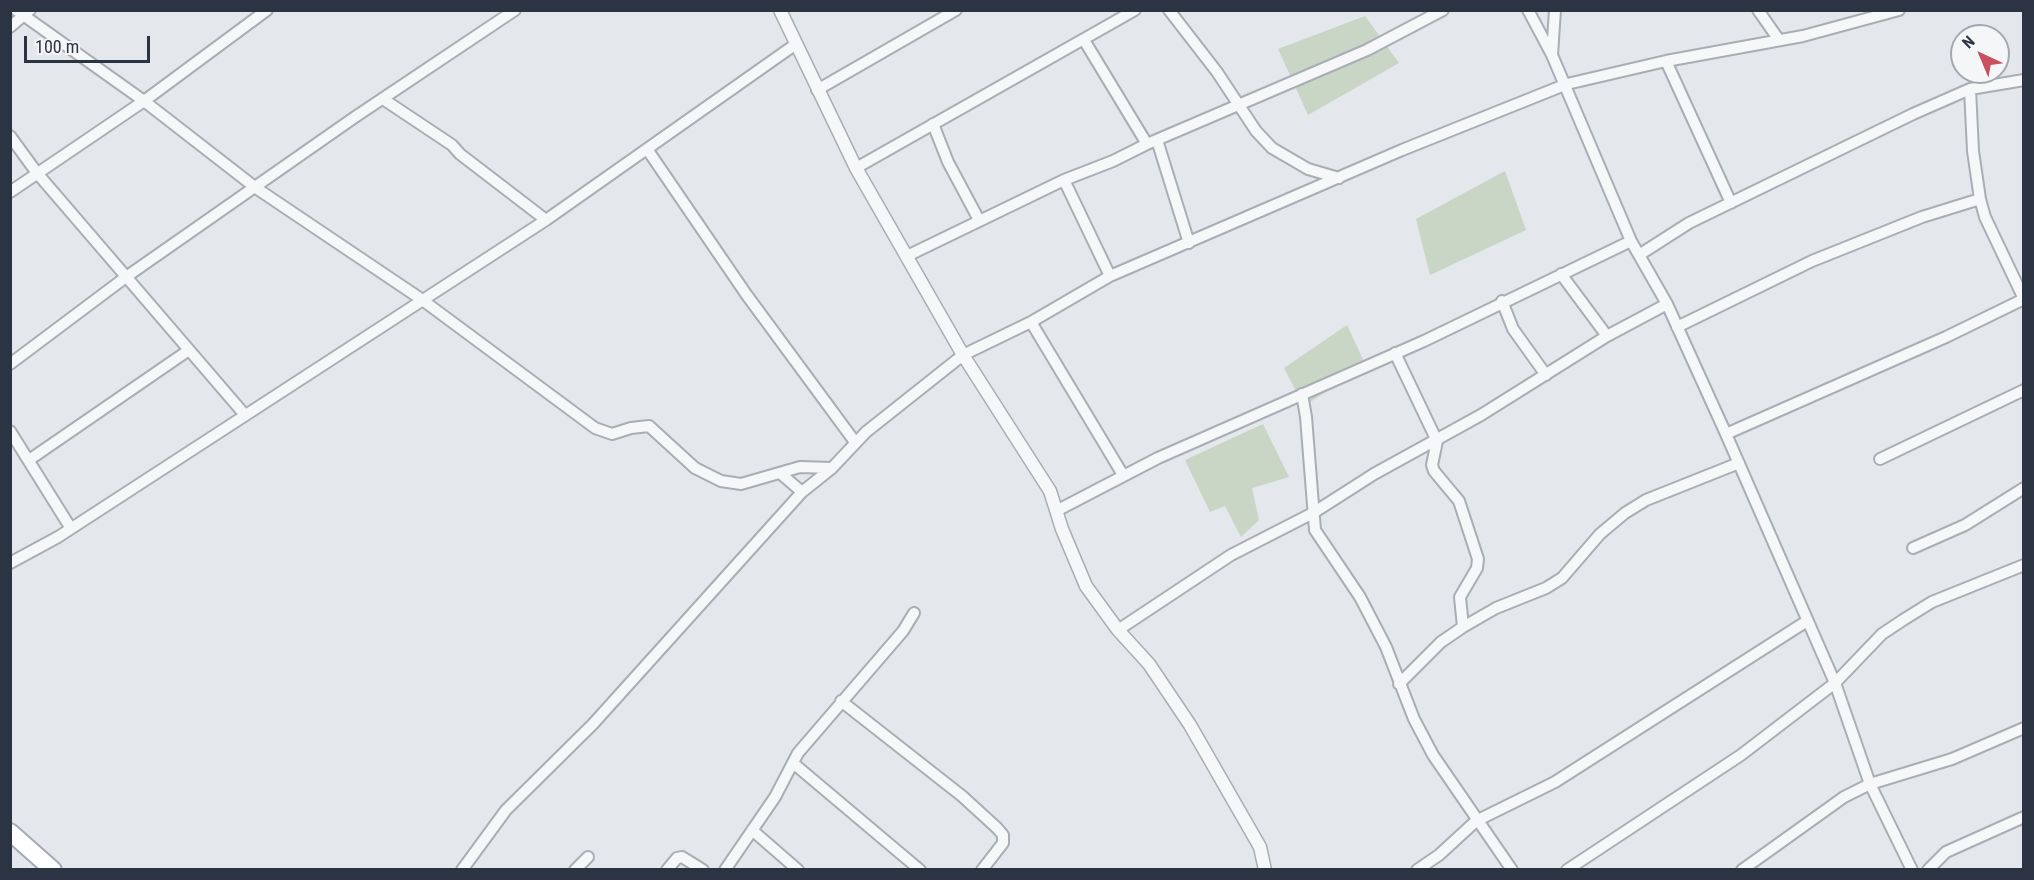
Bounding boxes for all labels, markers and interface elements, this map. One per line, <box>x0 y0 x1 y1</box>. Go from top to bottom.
scale bar <box>27 24 153 62</box>
north arrow <box>1950 24 2010 84</box>
text: N <box>1958 32 1979 52</box>
text: 100 m <box>35 36 79 57</box>

